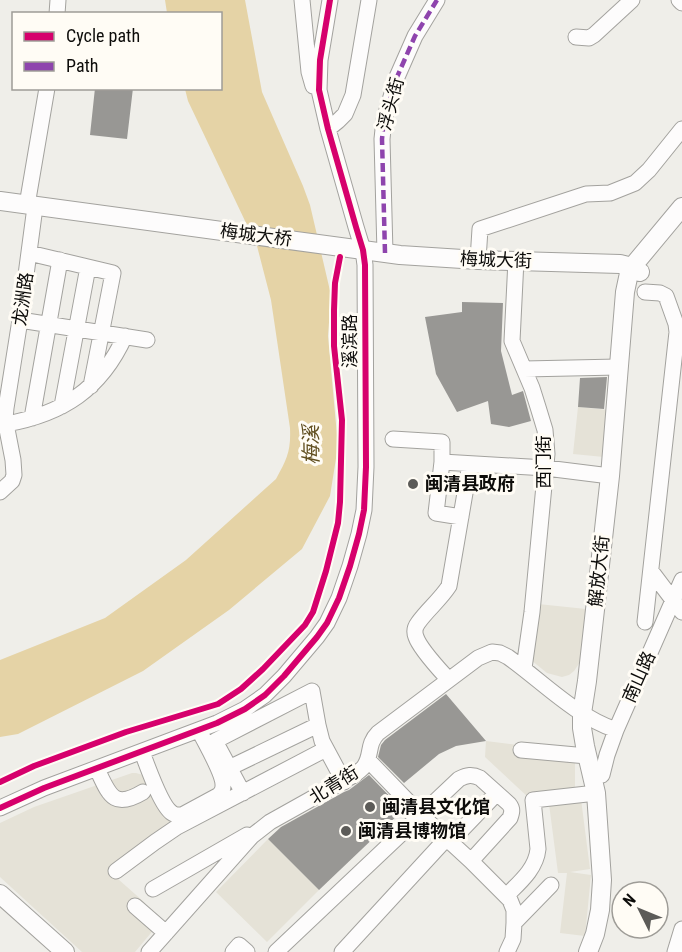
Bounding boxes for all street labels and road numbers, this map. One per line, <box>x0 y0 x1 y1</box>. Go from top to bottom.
street label: 浮头街 <box>373 75 408 133</box>
street label: 梅城大桥 <box>219 220 293 249</box>
street label: 梅城大街 <box>460 248 532 271</box>
street label: 龙洲路 <box>8 271 37 327</box>
street label: 溪滨路 <box>339 314 360 368</box>
street label: 西门街 <box>533 435 554 489</box>
street label: 解放大街 <box>584 534 613 608</box>
street label: 南山路 <box>618 648 659 706</box>
street label: 北青街 <box>305 761 362 808</box>

